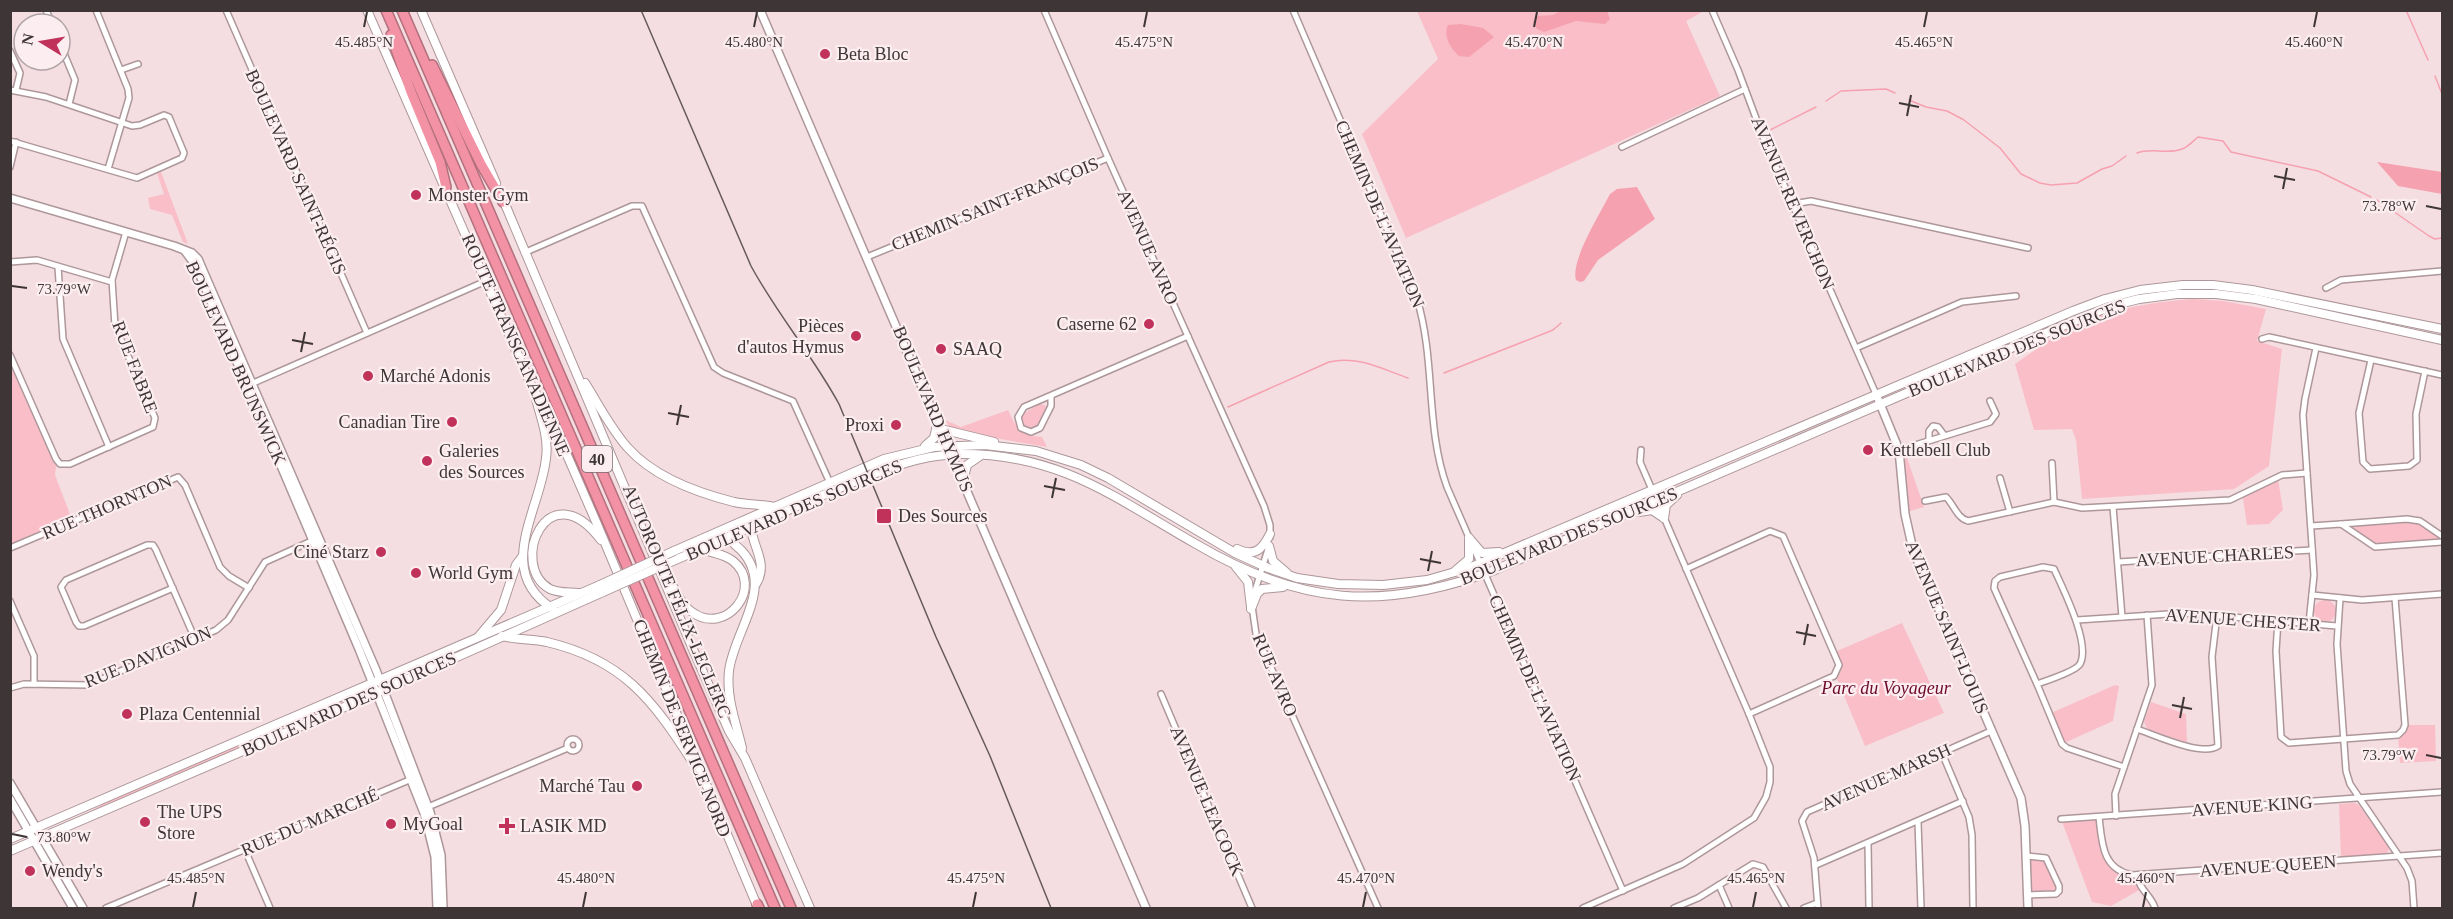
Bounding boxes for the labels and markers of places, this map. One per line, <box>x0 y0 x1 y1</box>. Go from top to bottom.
place label: Beta Bloc <box>837 44 908 64</box>
marker: Beta Bloc <box>818 47 832 61</box>
place label: Monster Gym <box>428 185 529 205</box>
marker: Monster Gym <box>409 188 423 202</box>
place label: Caserne 62 <box>1057 314 1137 334</box>
place label: Pièces d'autos Hymus <box>737 316 844 357</box>
marker: Caserne 62 <box>1142 317 1156 331</box>
marker: Pièces d'autos Hymus <box>849 329 863 343</box>
place label: SAAQ <box>953 339 1002 359</box>
marker: SAAQ <box>934 342 948 356</box>
place label: Marché Adonis <box>380 366 490 386</box>
marker: Marché Adonis <box>361 369 375 383</box>
place label: Canadian Tire <box>339 412 440 432</box>
marker: Canadian Tire <box>445 415 459 429</box>
place label: Proxi <box>845 415 884 435</box>
marker: Proxi <box>889 418 903 432</box>
place label: Kettlebell Club <box>1880 440 1990 460</box>
place label: Galeries des Sources <box>439 441 524 482</box>
marker: Kettlebell Club <box>1861 443 1875 457</box>
marker: Galeries des Sources <box>420 454 434 468</box>
place label: Des Sources <box>898 506 987 526</box>
marker: Des Sources <box>875 507 893 525</box>
place label: Ciné Starz <box>294 542 369 562</box>
marker: Ciné Starz <box>374 545 388 559</box>
place label: World Gym <box>428 563 513 583</box>
marker: World Gym <box>409 566 423 580</box>
place label: Plaza Centennial <box>139 704 260 724</box>
marker: Plaza Centennial <box>120 707 134 721</box>
place label: Marché Tau <box>539 776 625 796</box>
marker: Marché Tau <box>630 779 644 793</box>
place label: The UPS Store <box>157 802 223 843</box>
place label: MyGoal <box>403 814 463 834</box>
marker: The UPS Store <box>138 815 152 829</box>
place label: LASIK MD <box>520 816 607 836</box>
marker: MyGoal <box>384 817 398 831</box>
marker: LASIK MD <box>498 817 516 835</box>
place label: Wendy's <box>42 861 103 881</box>
marker: Wendy's <box>23 864 37 878</box>

